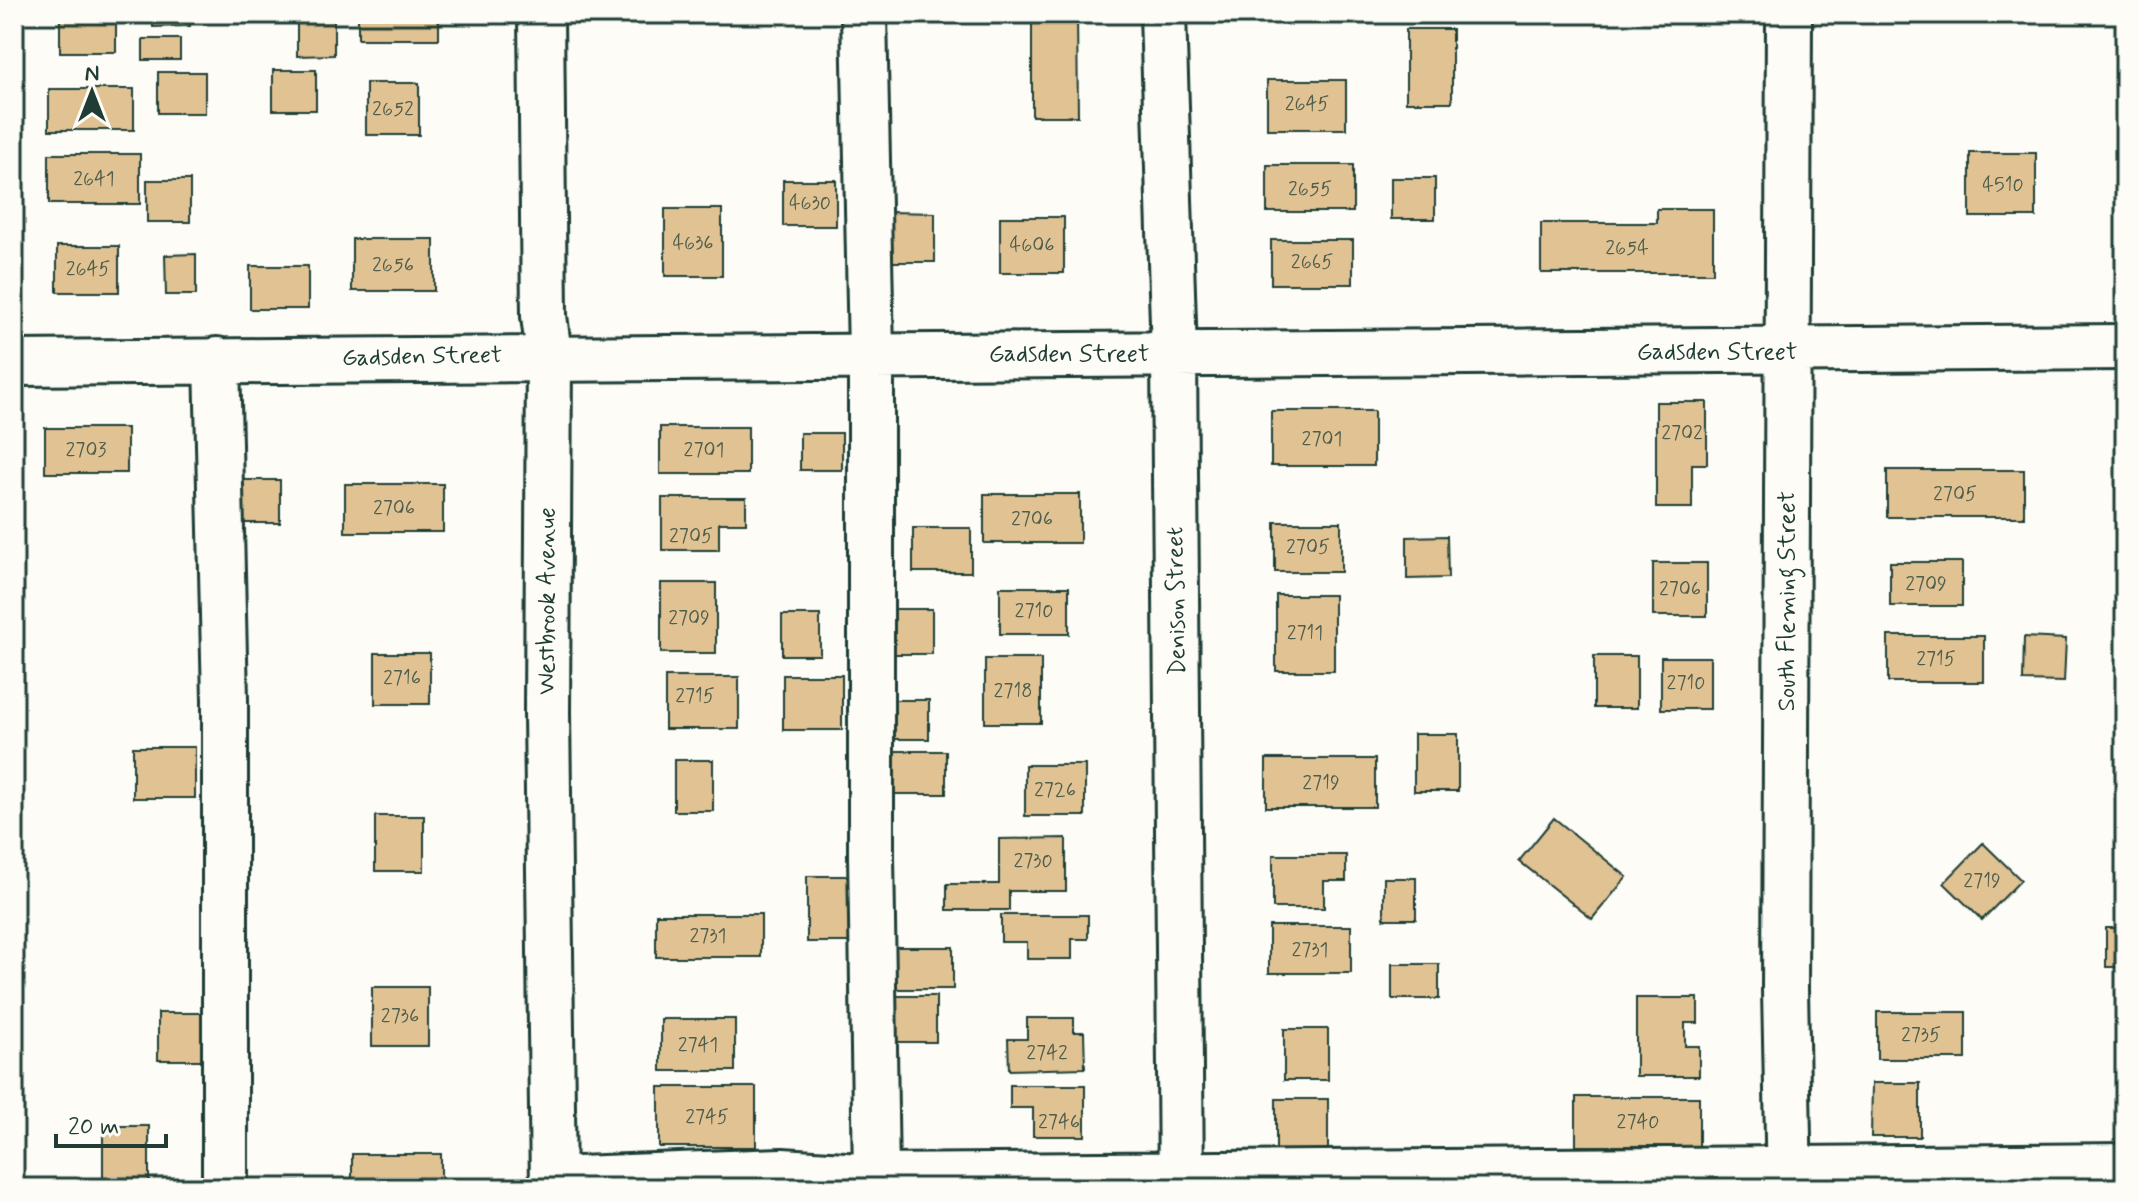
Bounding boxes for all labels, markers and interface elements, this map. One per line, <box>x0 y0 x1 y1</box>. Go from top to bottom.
north arrow <box>52 52 132 132</box>
text: N <box>85 60 99 88</box>
house number: 2645 <box>1285 91 1329 118</box>
house number: 2652 <box>372 96 414 123</box>
house number: 2641 <box>73 166 115 193</box>
house number: 4510 <box>1982 172 2024 199</box>
house number: 2655 <box>1288 176 1332 203</box>
house number: 4630 <box>789 190 831 217</box>
house number: 4636 <box>672 230 714 257</box>
house number: 4606 <box>1010 232 1054 259</box>
house number: 2654 <box>1605 235 1649 262</box>
house number: 2665 <box>1291 249 1333 276</box>
house number: 2656 <box>372 252 414 279</box>
house number: 2645 <box>66 256 110 283</box>
street label: Gadsden Street <box>1637 337 1797 368</box>
street label: Gadsden Street <box>989 339 1149 370</box>
street label: Gadsden Street <box>341 340 503 374</box>
house number: 2702 <box>1661 420 1703 447</box>
house number: 2701 <box>1302 426 1342 453</box>
house number: 2703 <box>66 437 106 464</box>
house number: 2701 <box>684 437 724 464</box>
house number: 2705 <box>1933 481 1977 508</box>
street label: South Fleming Street <box>1772 491 1806 711</box>
house number: 2706 <box>373 495 415 522</box>
house number: 2706 <box>1011 506 1053 533</box>
street label: Westbrook Avenue <box>532 507 563 695</box>
house number: 2705 <box>669 523 713 550</box>
street label: Denison Street <box>1160 526 1194 676</box>
house number: 2705 <box>1286 534 1330 561</box>
house number: 2709 <box>1905 571 1947 598</box>
house number: 2706 <box>1659 576 1701 603</box>
house number: 2710 <box>1015 598 1053 625</box>
house number: 2709 <box>668 605 710 632</box>
house number: 2711 <box>1287 620 1323 647</box>
house number: 2715 <box>1916 646 1956 673</box>
house number: 2716 <box>383 665 421 692</box>
house number: 2710 <box>1667 670 1705 697</box>
house number: 2718 <box>994 678 1032 705</box>
house number: 2715 <box>675 683 715 710</box>
house number: 2719 <box>1302 770 1340 797</box>
house number: 2726 <box>1034 777 1076 804</box>
house number: 2730 <box>1013 848 1053 875</box>
house number: 2719 <box>1963 868 2001 895</box>
house number: 2731 <box>690 923 726 950</box>
house number: 2731 <box>1292 937 1328 964</box>
house number: 2736 <box>381 1003 419 1030</box>
house number: 2735 <box>1901 1022 1941 1049</box>
house number: 2741 <box>678 1032 718 1059</box>
house number: 2742 <box>1026 1040 1068 1067</box>
scale bar <box>56 1098 166 1148</box>
house number: 2745 <box>685 1104 729 1131</box>
house number: 2746 <box>1038 1109 1080 1136</box>
house number: 2740 <box>1617 1109 1659 1136</box>
text: 20 m <box>68 1112 119 1143</box>

